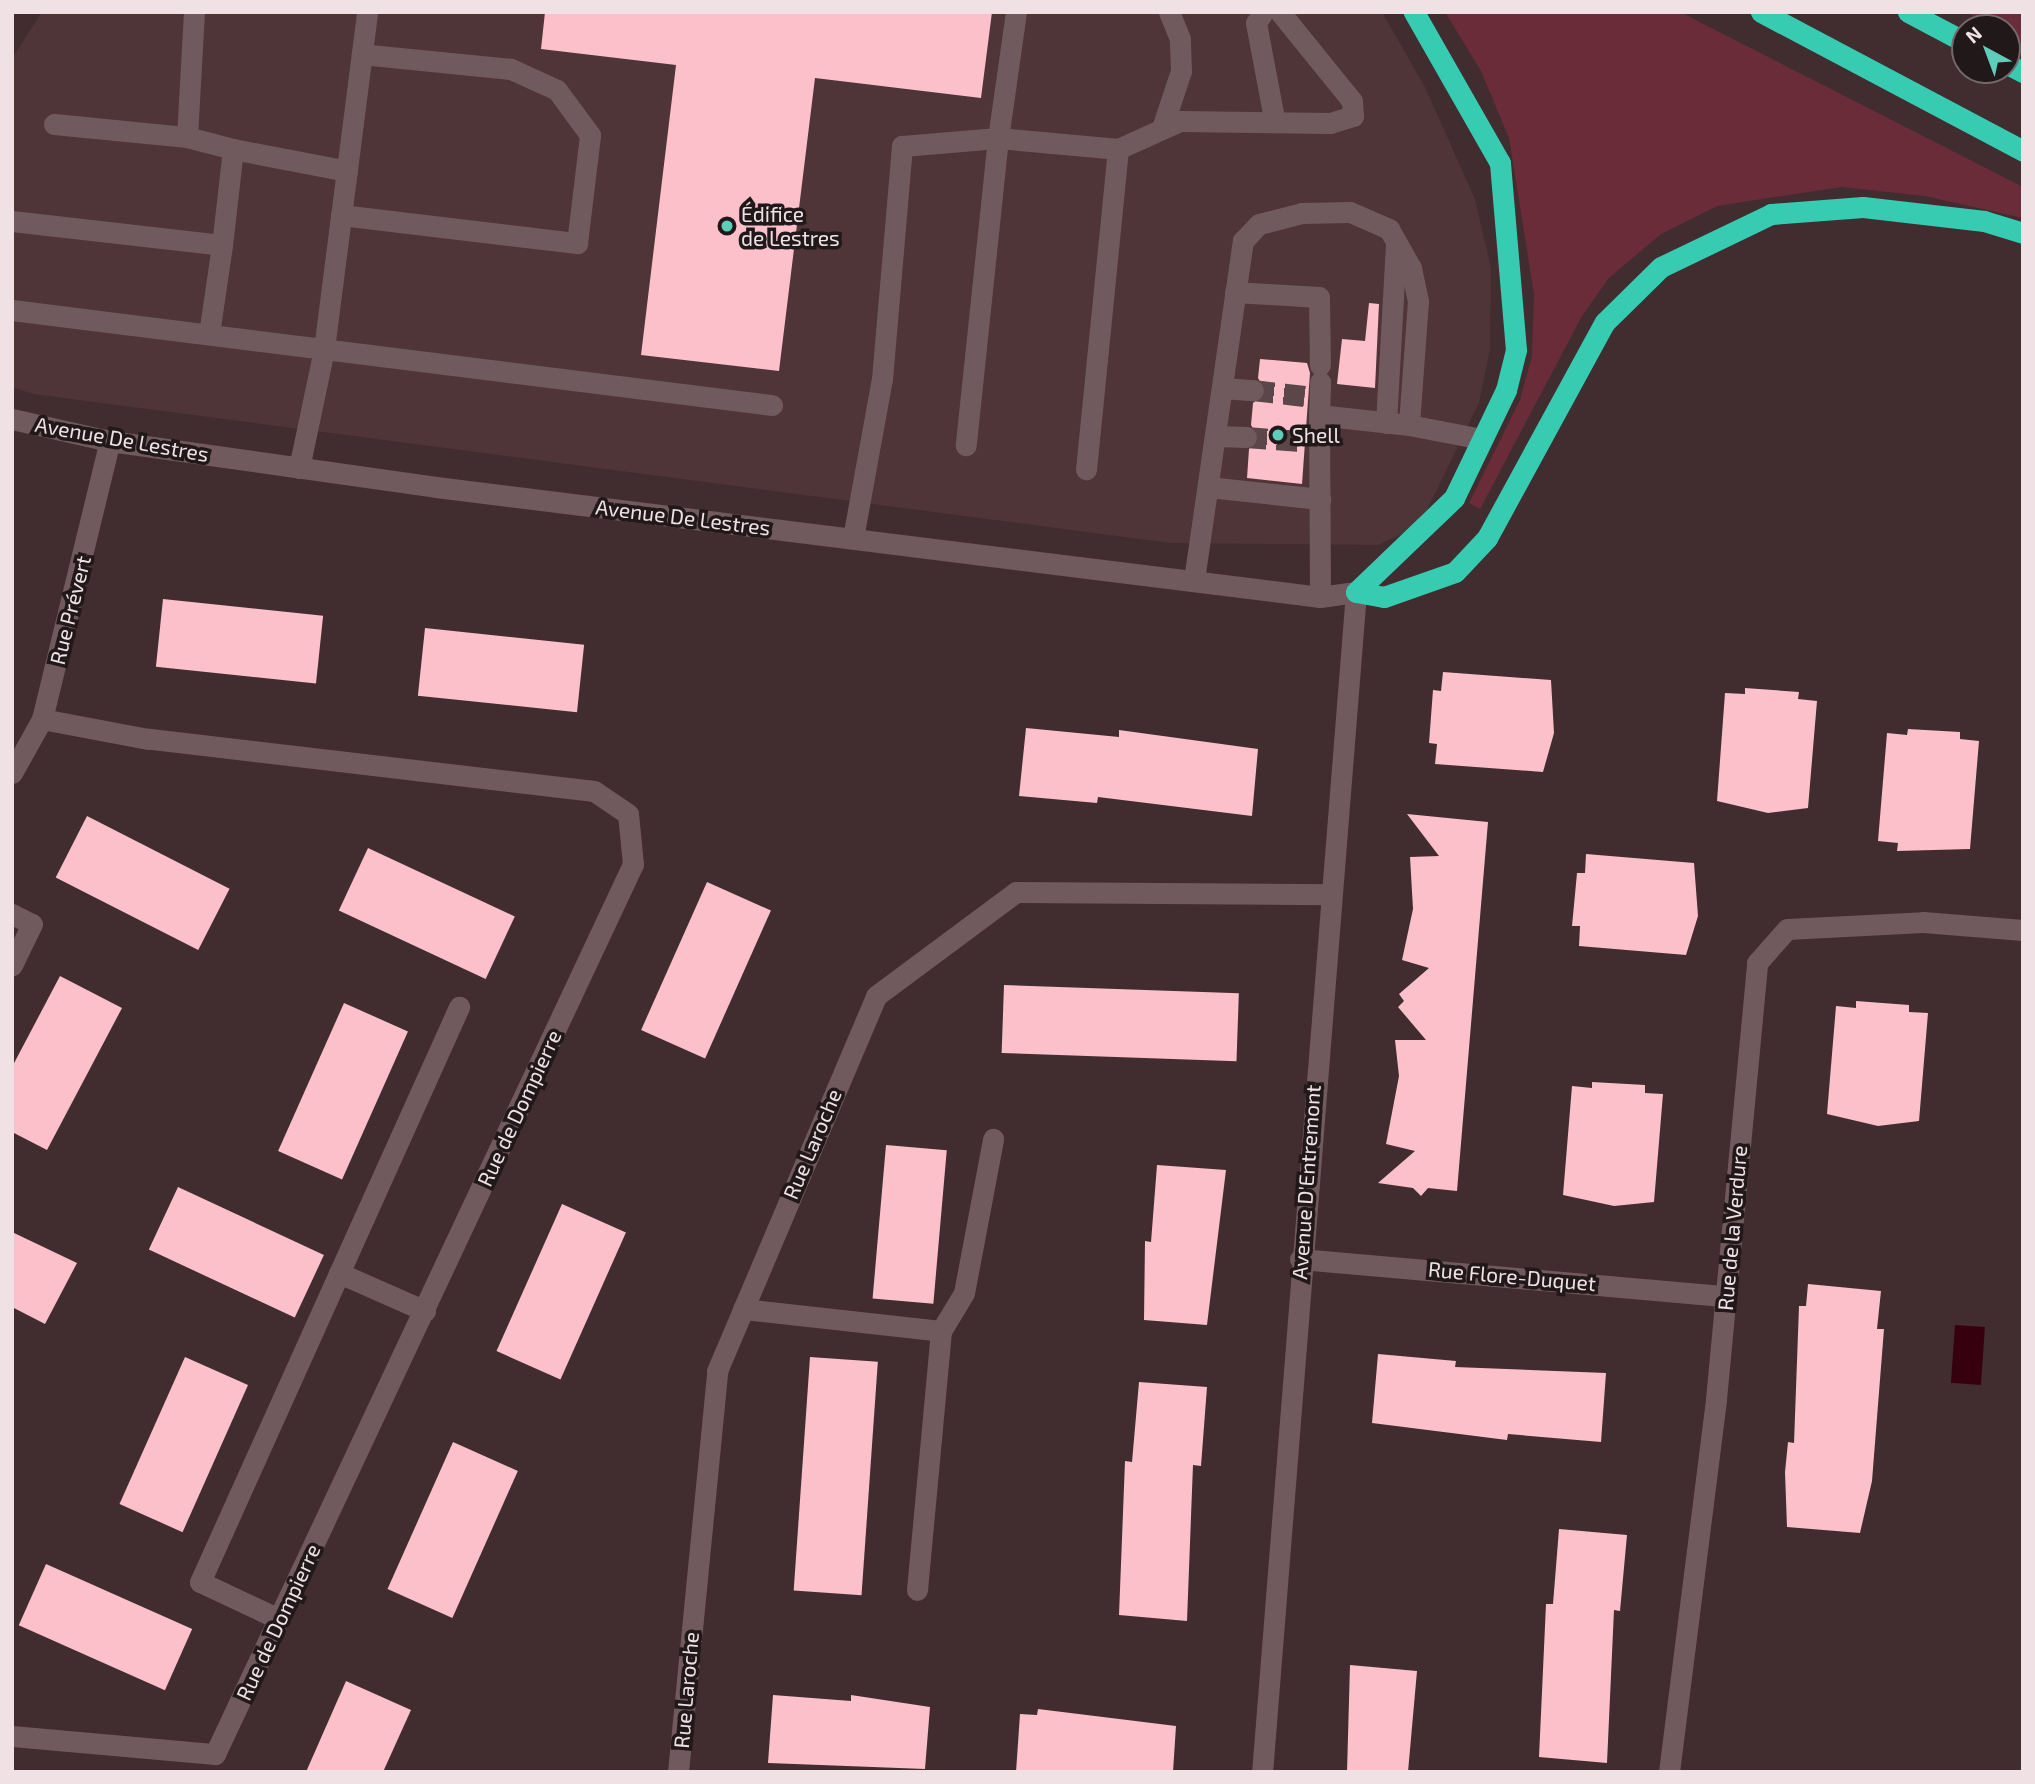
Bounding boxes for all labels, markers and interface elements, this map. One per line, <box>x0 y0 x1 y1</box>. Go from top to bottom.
north arrow <box>1951 14 2021 84</box>
text: N <box>1960 21 1986 47</box>
place label: Édifice de Lestres <box>741 201 840 251</box>
marker: Édifice de Lestres <box>719 218 735 234</box>
street label: Avenue De Lestres <box>33 411 211 467</box>
place label: Shell <box>1292 422 1340 448</box>
marker: Shell <box>1270 427 1286 443</box>
street label: Avenue De Lestres <box>594 494 772 540</box>
street label: Rue Prévert <box>44 553 96 667</box>
street label: Rue de Dompierre <box>472 1026 566 1190</box>
street label: Avenue D'Entremont <box>1287 1084 1325 1280</box>
street label: Rue Laroche <box>778 1085 846 1203</box>
street label: Rue de la Verdure <box>1712 1144 1752 1312</box>
street label: Rue Flore-Duquet <box>1427 1256 1597 1296</box>
street label: Rue de Dompierre <box>231 1540 325 1704</box>
street label: Rue Laroche <box>668 1631 704 1749</box>

